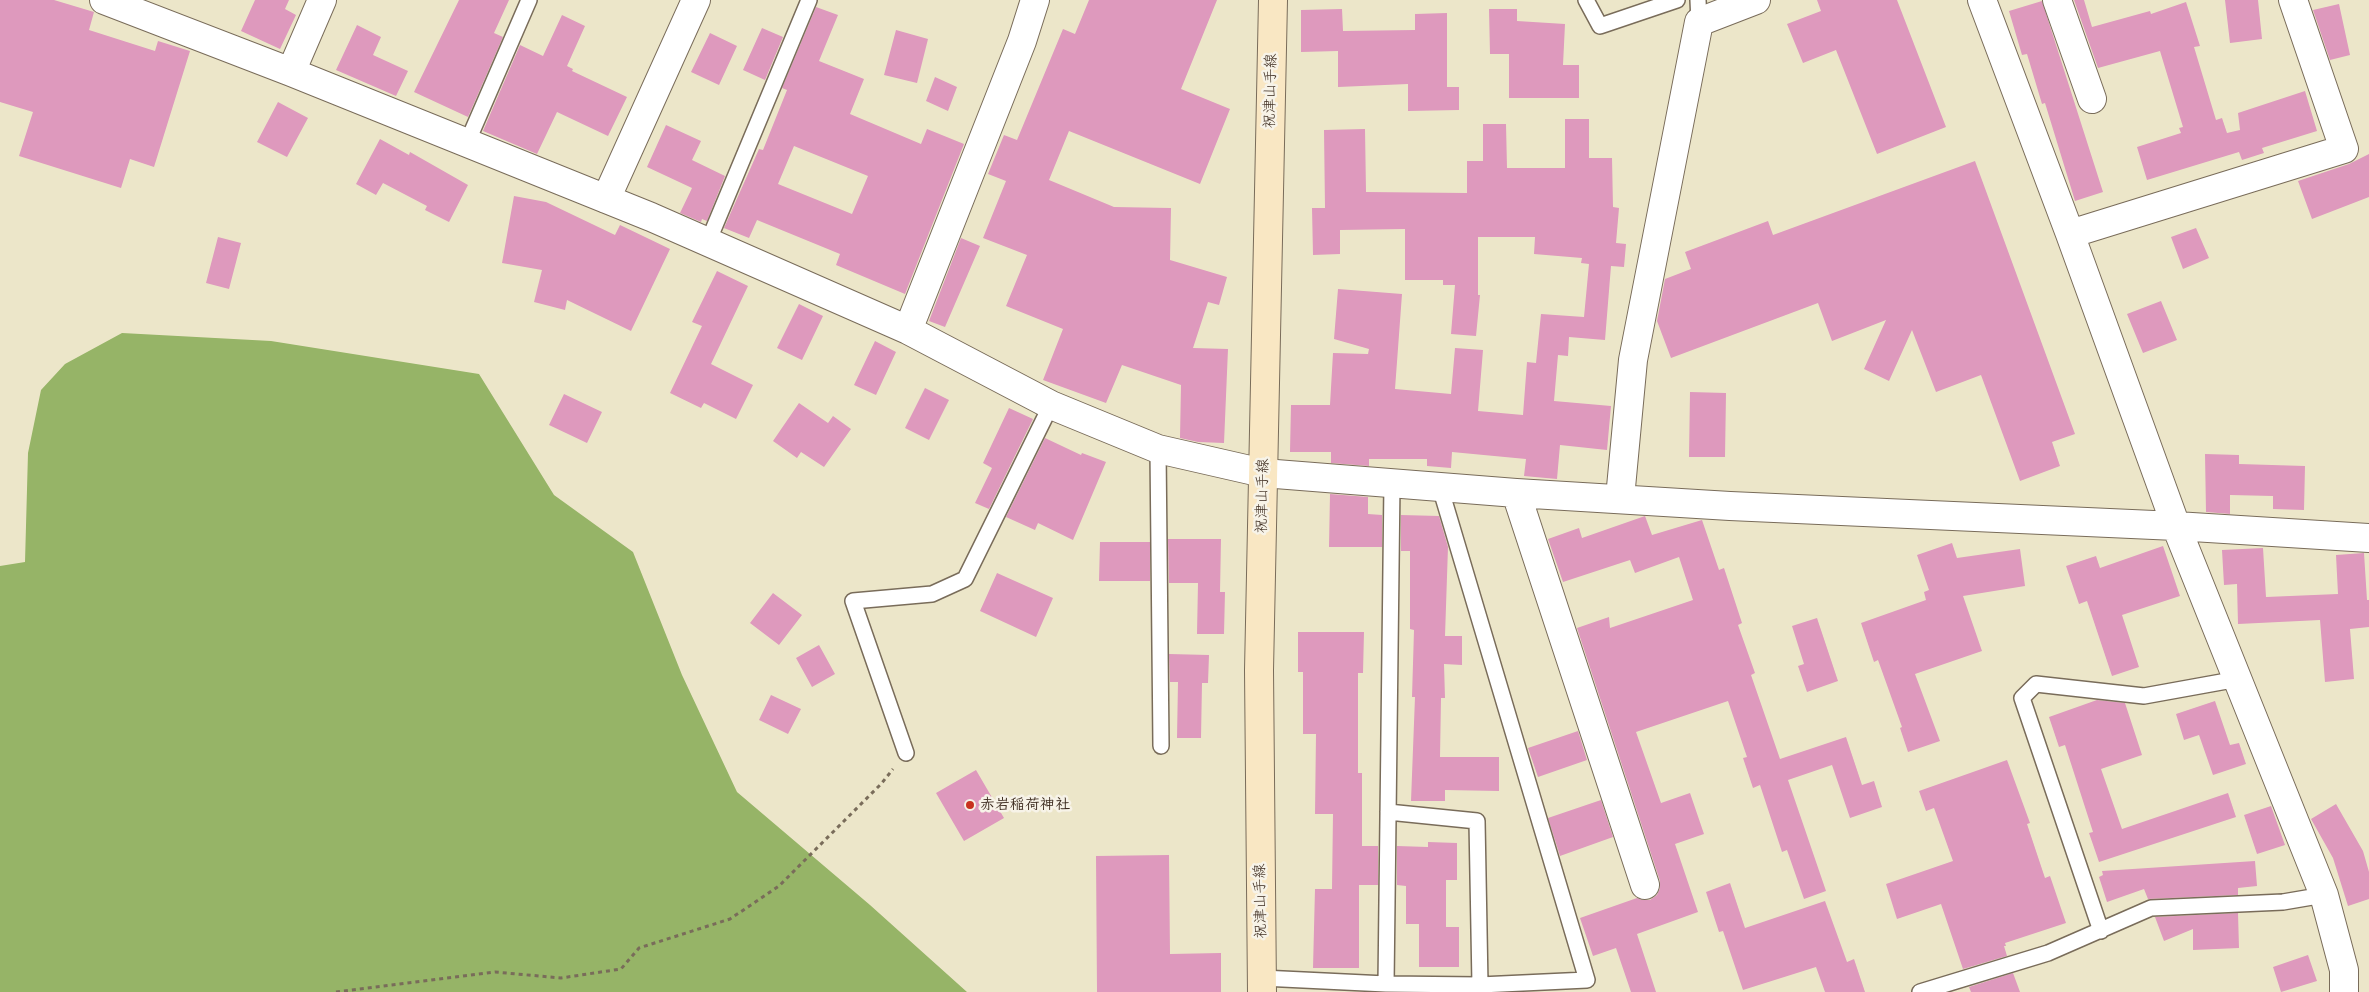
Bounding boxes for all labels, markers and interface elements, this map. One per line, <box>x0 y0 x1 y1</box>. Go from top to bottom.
street label: 祝津山手線 <box>1261 53 1281 129</box>
street label: 祝津山手線 <box>1253 458 1273 534</box>
place label: 赤岩稲荷神社 <box>980 796 1070 814</box>
marker: 赤岩稲荷神社 <box>964 799 976 811</box>
street label: 祝津山手線 <box>1251 863 1271 939</box>

